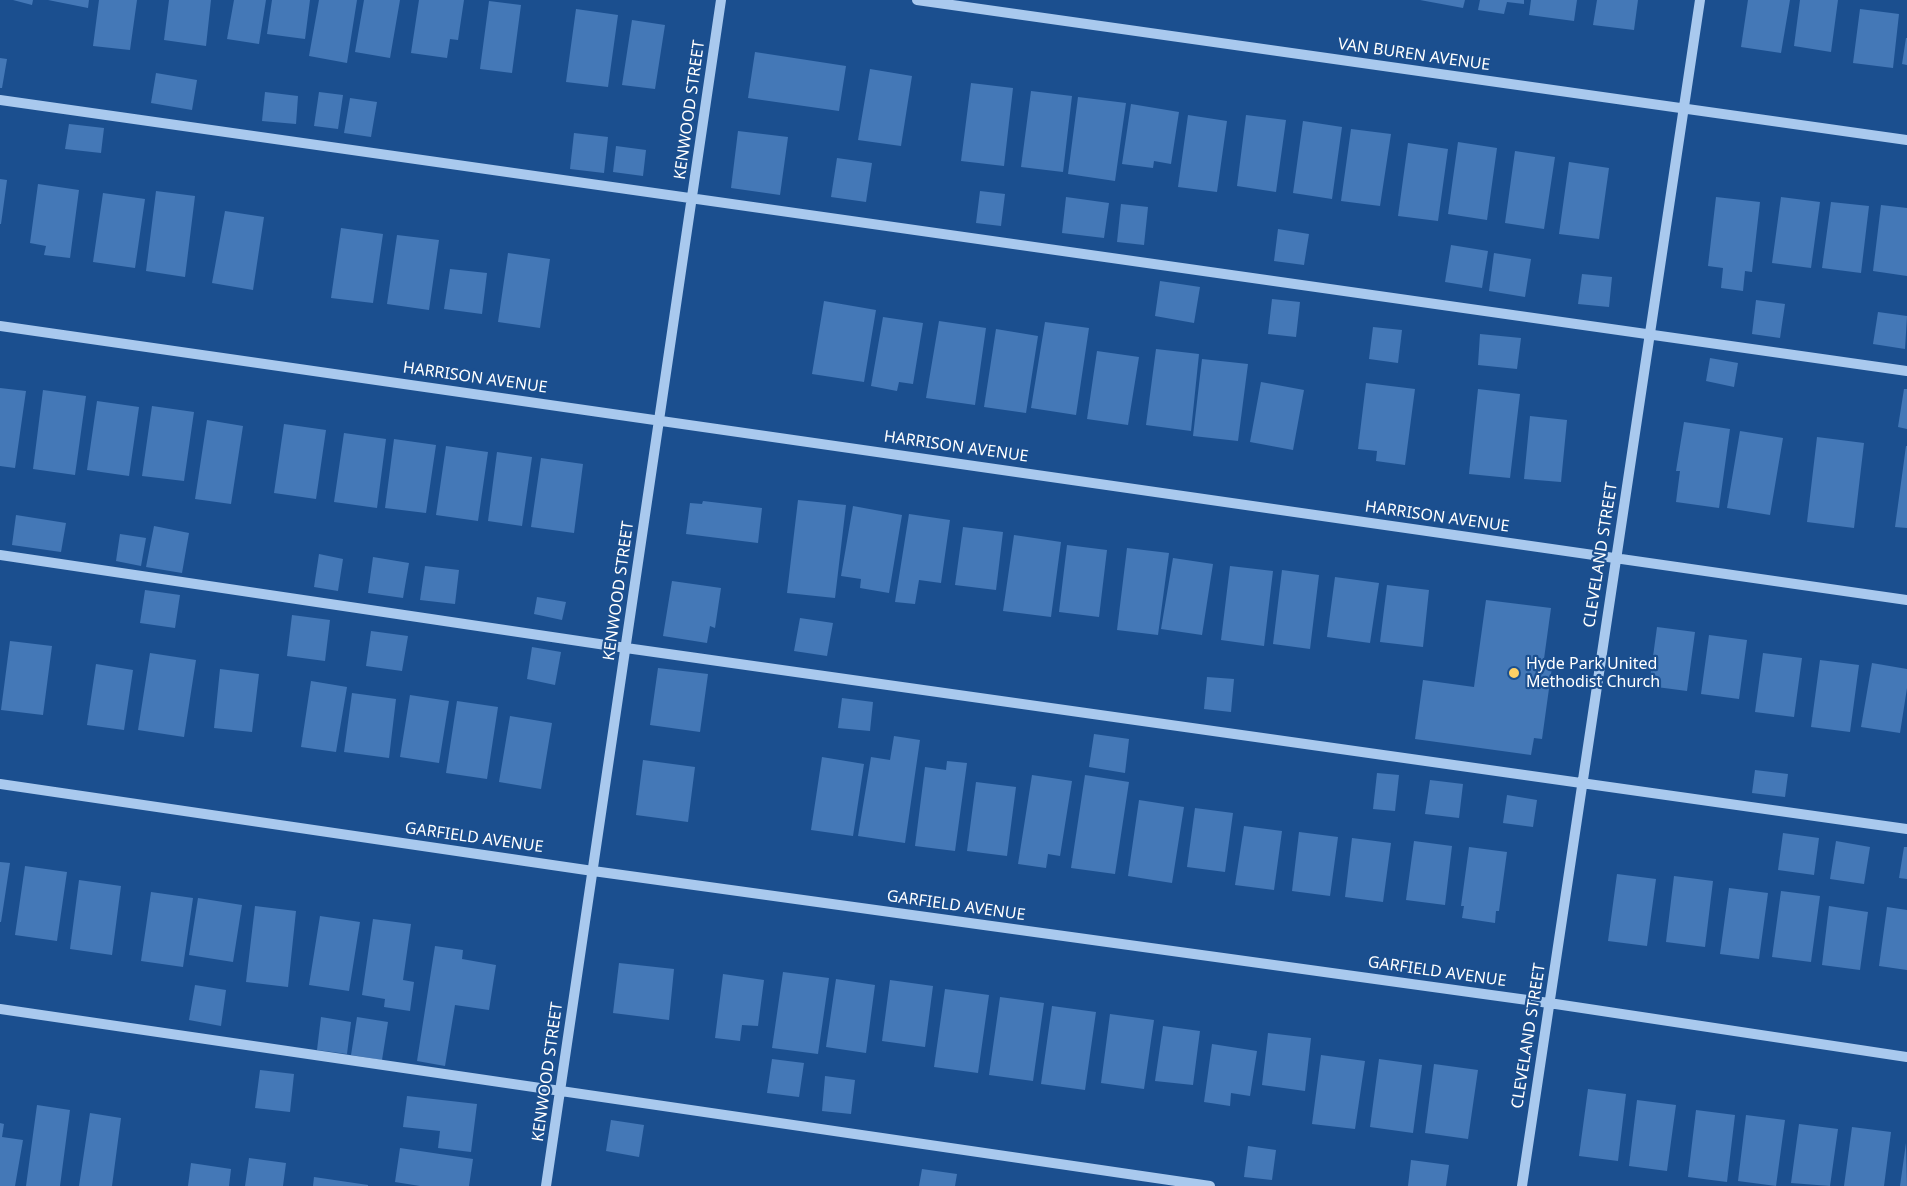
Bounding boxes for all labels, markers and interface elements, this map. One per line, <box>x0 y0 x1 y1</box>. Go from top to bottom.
street label: VAN BUREN AVENUE <box>1337 35 1491 75</box>
street label: KENWOOD STREET <box>671 39 709 181</box>
street label: HARRISON AVENUE <box>401 358 549 398</box>
street label: HARRISON AVENUE <box>882 427 1030 467</box>
street label: CLEVELAND STREET <box>1580 481 1622 629</box>
street label: HARRISON AVENUE <box>1363 497 1511 537</box>
street label: KENWOOD STREET <box>600 520 638 662</box>
place label: Hyde Park United Methodist Church <box>1526 654 1660 692</box>
marker: Hyde Park United Methodist Church <box>1507 666 1521 680</box>
street label: GARFIELD AVENUE <box>404 819 544 857</box>
street label: GARFIELD AVENUE <box>886 887 1026 925</box>
street label: GARFIELD AVENUE <box>1367 953 1507 991</box>
street label: CLEVELAND STREET <box>1508 962 1550 1110</box>
street label: KENWOOD STREET <box>529 1001 567 1143</box>

